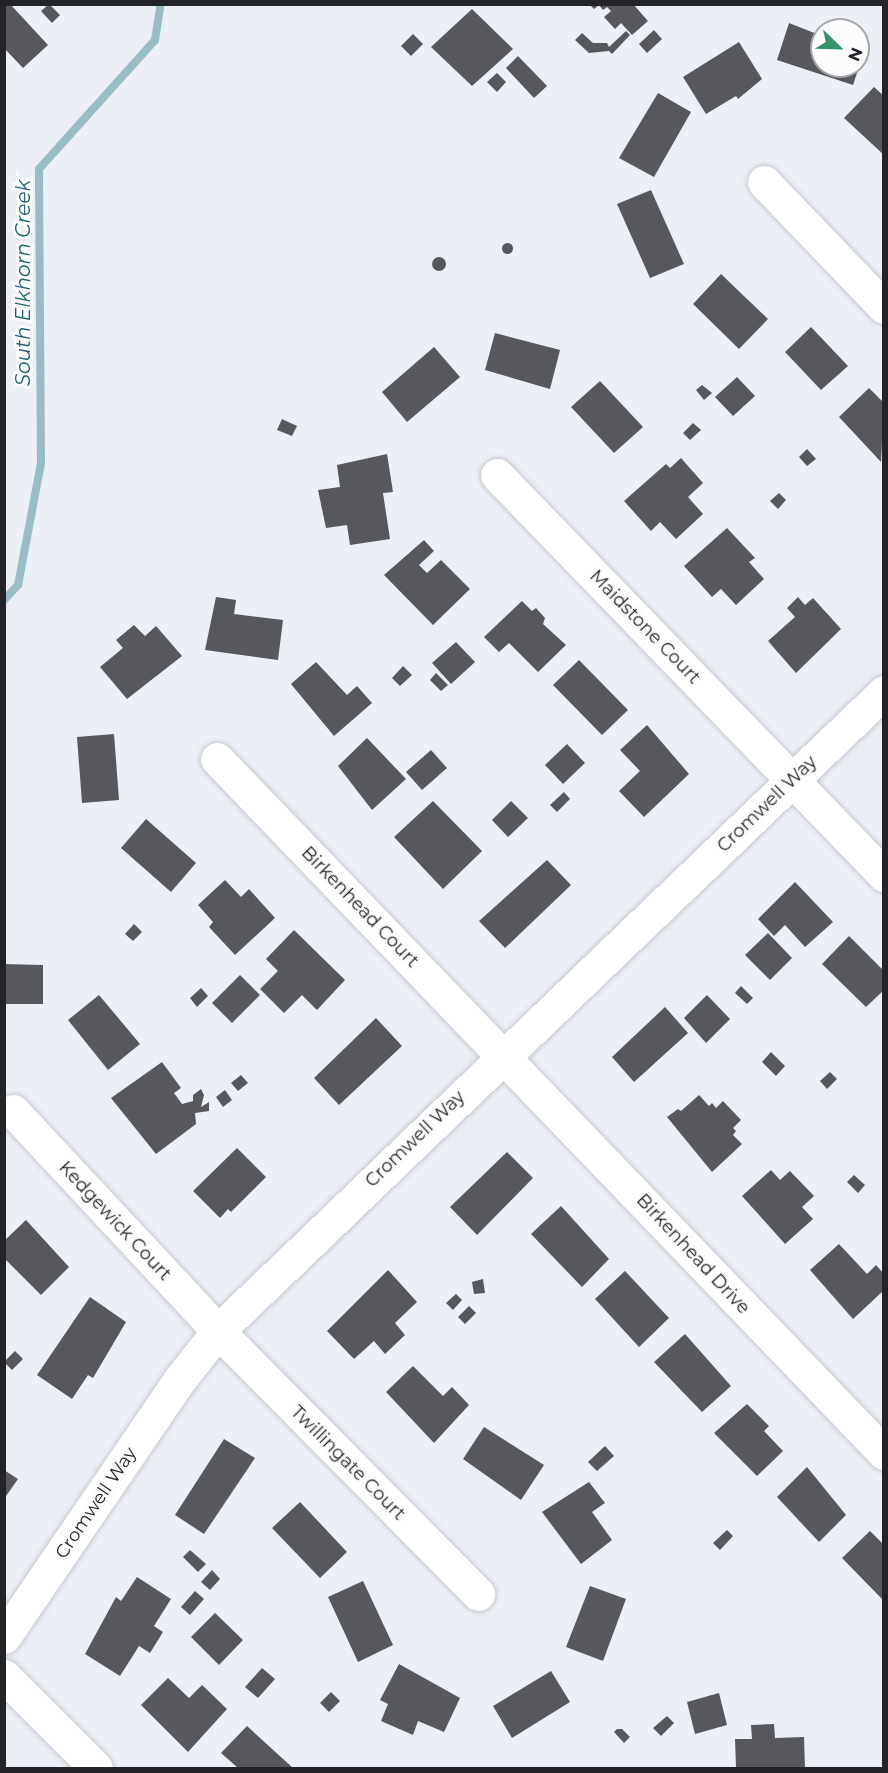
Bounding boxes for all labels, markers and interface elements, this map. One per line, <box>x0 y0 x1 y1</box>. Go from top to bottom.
north arrow <box>810 18 870 78</box>
text: N <box>844 45 866 64</box>
water label: South Elkhorn Creek <box>11 180 35 386</box>
street label: Maidstone Court <box>585 565 705 689</box>
street label: Cromwell Way <box>713 751 821 857</box>
street label: Birkenhead Court <box>297 842 423 972</box>
street label: Cromwell Way <box>361 1086 469 1192</box>
street label: Kedgewick Court <box>54 1157 176 1285</box>
street label: Birkenhead Drive <box>632 1189 754 1319</box>
street label: Twillingate Court <box>286 1401 410 1525</box>
street label: Cromwell Way <box>51 1443 141 1563</box>

